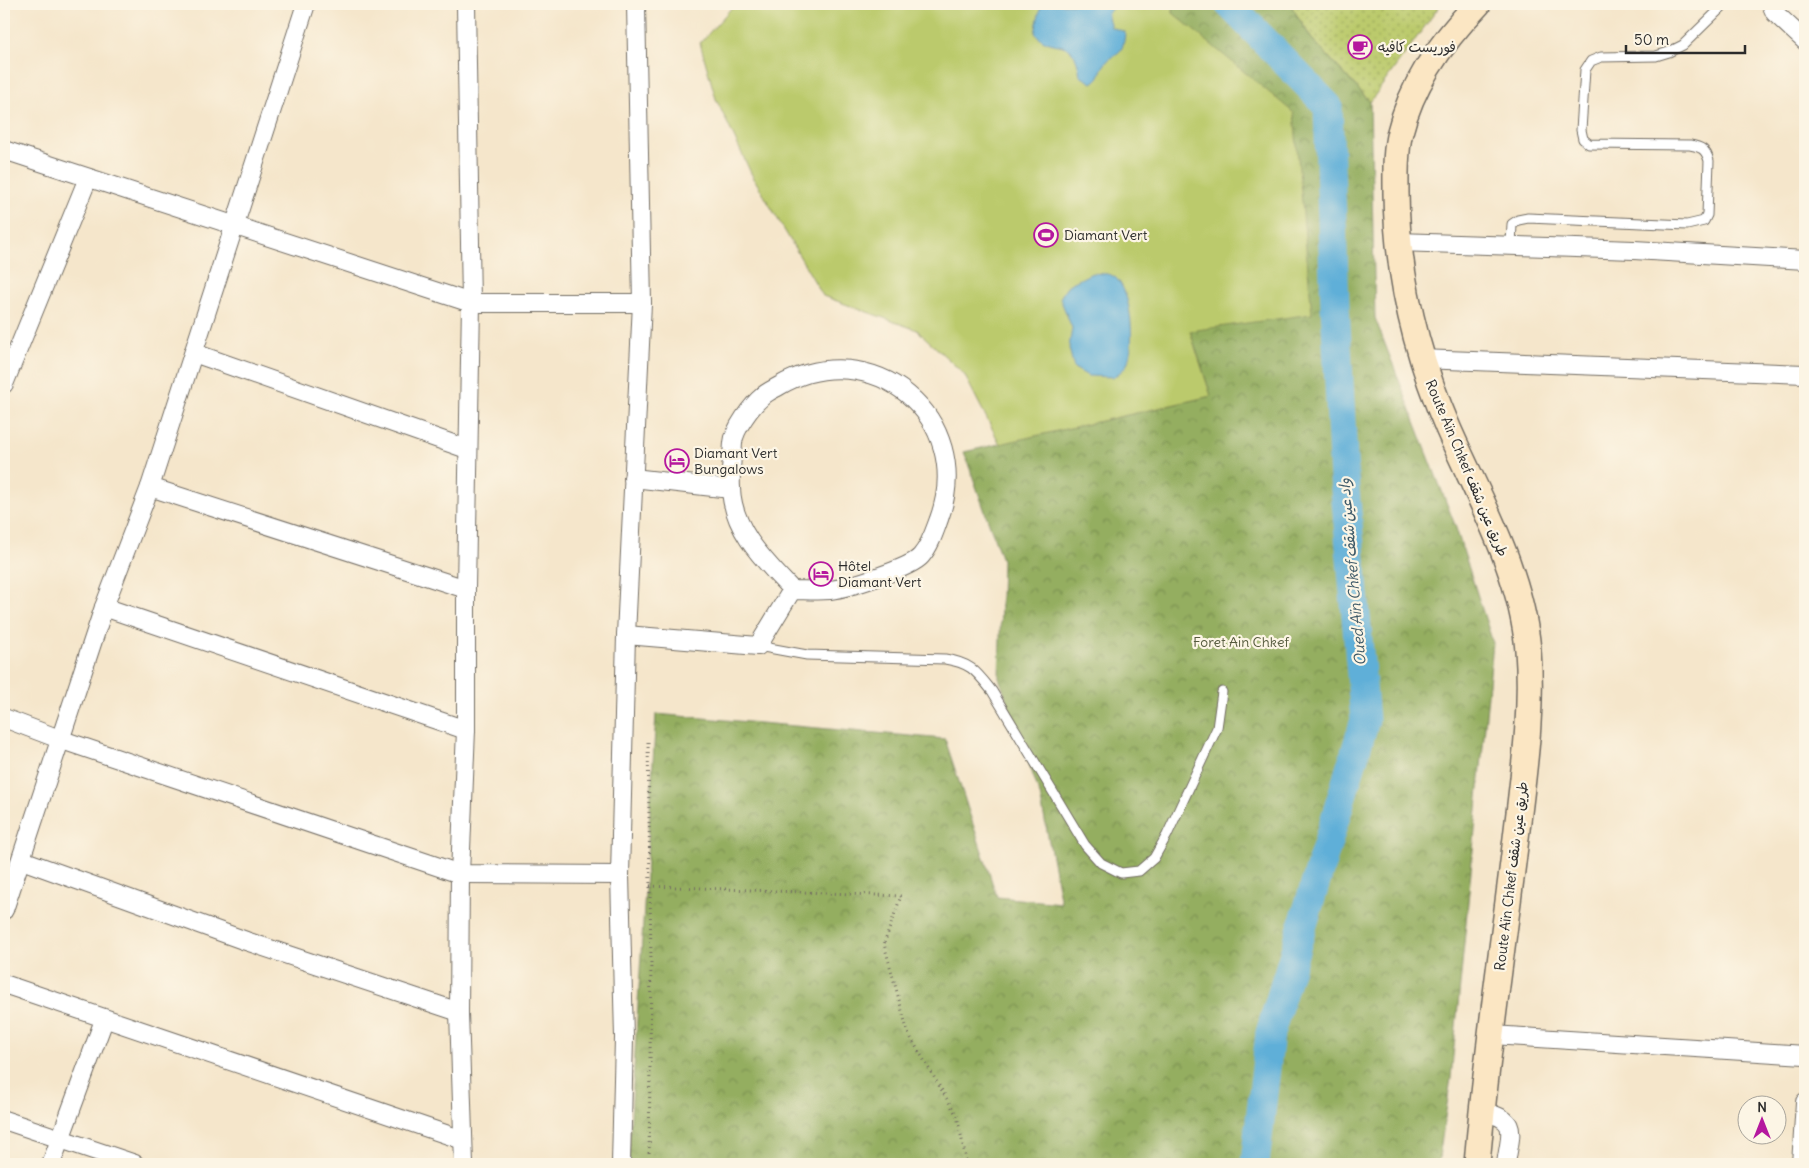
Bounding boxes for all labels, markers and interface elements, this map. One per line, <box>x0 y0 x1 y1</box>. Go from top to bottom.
scale bar <box>1626 22 1745 54</box>
text: 50 m <box>1634 30 1669 49</box>
cafe icon: فوريست كافيه <box>1347 34 1373 60</box>
place label: فوريست كافيه <box>1378 38 1456 56</box>
sports icon: Diamant Vert <box>1033 222 1059 248</box>
place label: Diamant Vert <box>1064 226 1148 244</box>
street label: Route Aïn Chkef طريق عين شقف <box>1422 377 1512 559</box>
place label: Diamant Vert Bungalows <box>694 444 778 478</box>
hotel icon: Diamant Vert Bungalows <box>664 448 690 474</box>
water label: Oued Aïn Chkef واد عين شقف <box>1334 477 1370 667</box>
place label: Hôtel Diamant Vert <box>838 557 922 591</box>
hotel icon: Hôtel Diamant Vert <box>808 561 834 587</box>
park label: Foret Ain Chkef <box>1193 633 1289 651</box>
street label: Route Aïn Chkef طريق عين شقف <box>1490 780 1532 972</box>
north arrow <box>1736 1096 1786 1146</box>
text: N <box>1757 1098 1767 1116</box>

